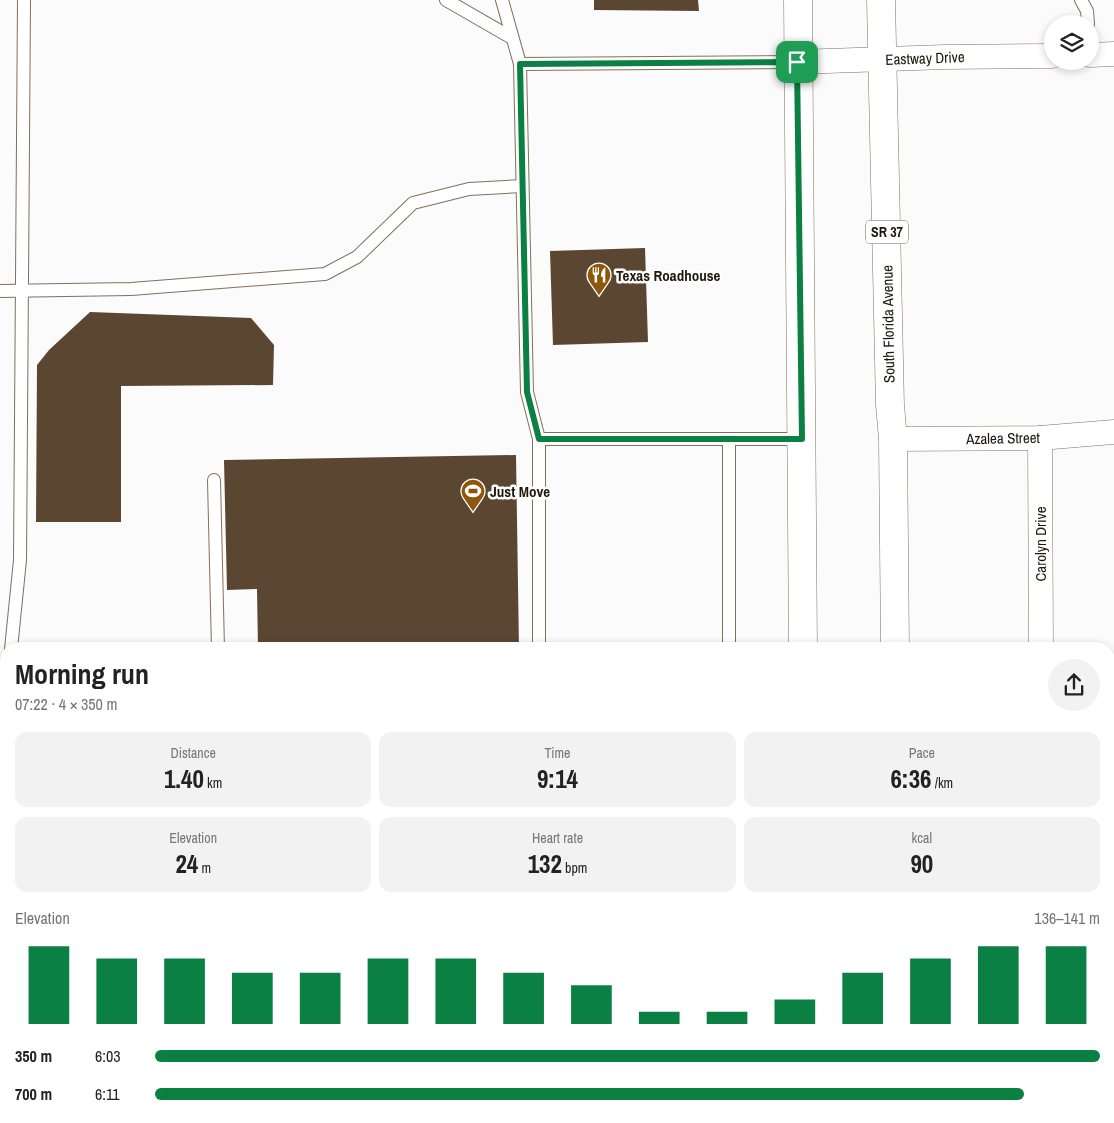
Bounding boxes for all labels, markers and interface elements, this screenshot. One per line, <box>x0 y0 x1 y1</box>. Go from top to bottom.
map controls <box>1044 15 1099 70</box>
button: layers <box>1044 15 1099 70</box>
pin <box>776 41 818 83</box>
street label: Eastway Drive <box>885 46 965 70</box>
icon: arrive <box>783 48 811 76</box>
road number: SR 37 <box>866 220 908 243</box>
restaurant icon: Texas Roadhouse <box>586 262 612 296</box>
place label: Texas Roadhouse <box>616 265 721 286</box>
street label: South Florida Avenue <box>876 265 900 383</box>
street label: Azalea Street <box>965 427 1041 449</box>
sports icon: Just Move <box>460 478 486 512</box>
place label: Just Move <box>490 481 550 502</box>
street label: Carolyn Drive <box>1030 506 1051 582</box>
text: Morning run <box>15 655 149 693</box>
button: share <box>1048 659 1100 711</box>
text: 07:22 · 4 × 350 m <box>15 693 118 715</box>
text: Distance <box>171 744 216 762</box>
text: Time <box>545 744 570 762</box>
text: Pace <box>909 744 935 762</box>
text: 1.40 <box>164 762 204 796</box>
text: 9:14 <box>537 762 578 796</box>
text: 6:36 <box>890 762 932 796</box>
text: km <box>204 774 222 792</box>
text: /km <box>932 774 953 792</box>
text: Elevation <box>169 829 217 847</box>
text: Heart rate <box>532 829 583 847</box>
text: kcal <box>912 829 932 847</box>
text: 24 <box>175 847 198 881</box>
text: 132 <box>528 847 562 881</box>
text: 90 <box>910 847 933 881</box>
text: m <box>198 859 211 877</box>
text: bpm <box>562 859 587 877</box>
text: Elevation <box>15 907 70 929</box>
text: 136–141 m <box>1034 907 1100 929</box>
text: 350 m <box>15 1045 52 1067</box>
text: 6:03 <box>95 1045 121 1067</box>
text: 700 m <box>15 1083 52 1105</box>
text: 6:11 <box>95 1083 120 1105</box>

